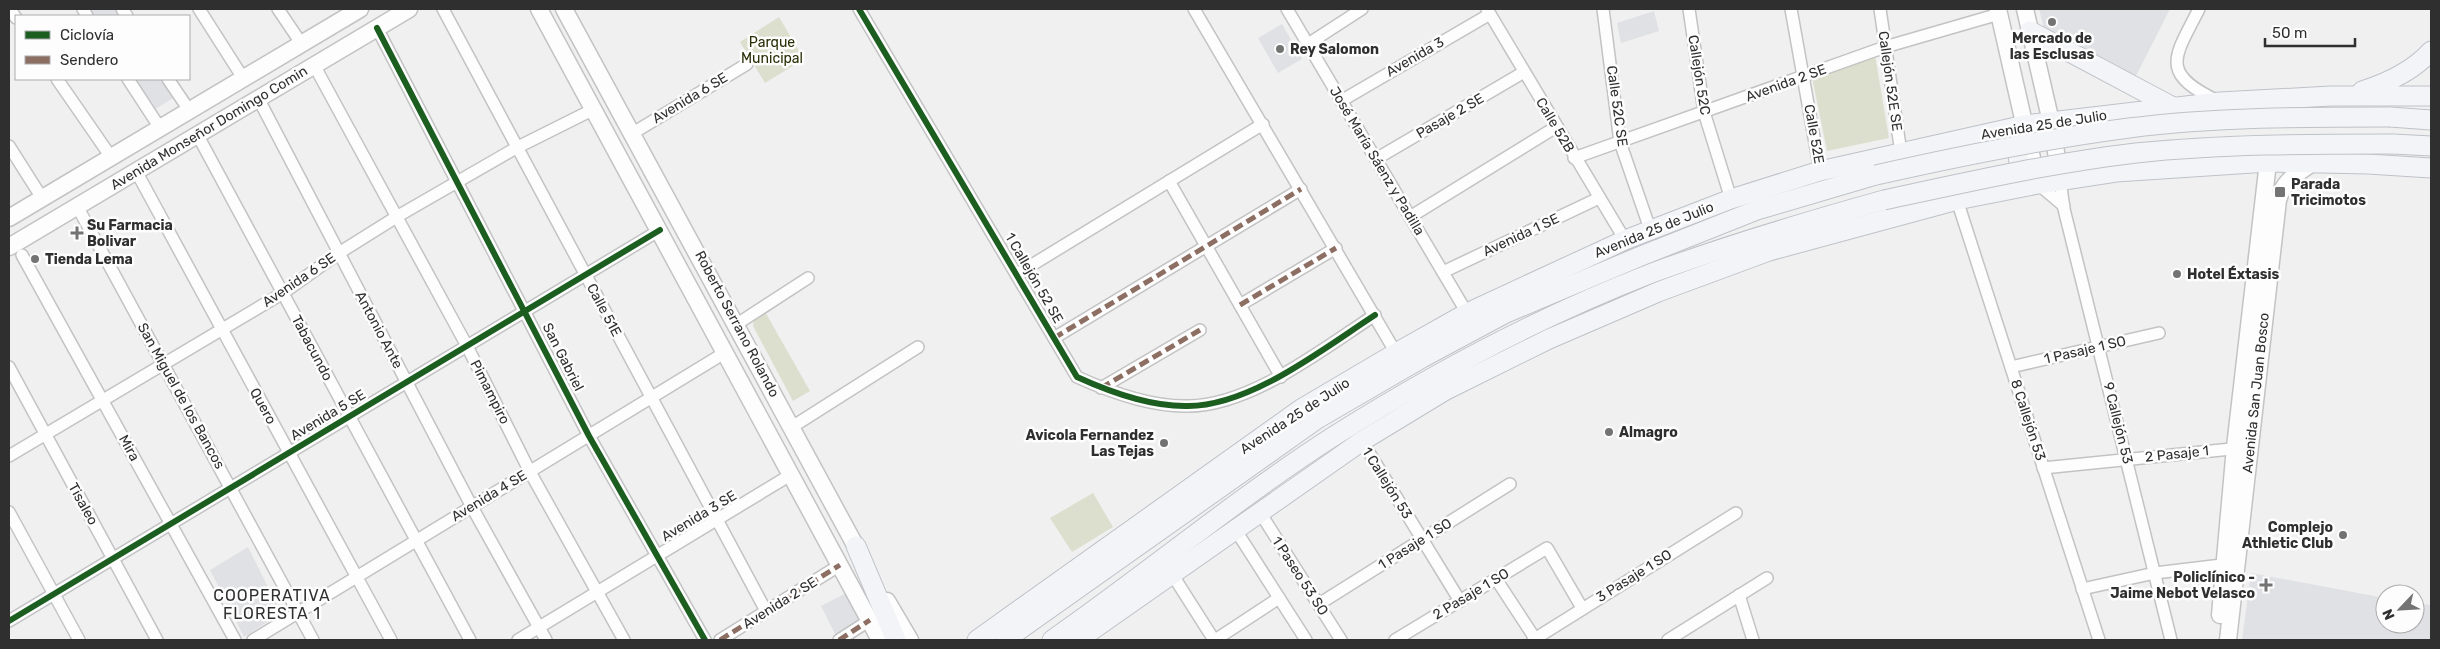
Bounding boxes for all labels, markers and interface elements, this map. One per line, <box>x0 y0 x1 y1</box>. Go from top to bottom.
legend <box>15 15 190 80</box>
scale bar <box>2265 15 2355 47</box>
marker: Mercado de las Esclusas <box>2046 16 2058 28</box>
text: 50 m <box>2272 24 2307 42</box>
text: Ciclovía <box>60 26 114 44</box>
street label: Callejón 52E SE <box>1875 30 1905 132</box>
place label: Mercado de las Esclusas <box>2010 30 2095 63</box>
park label: Parque Municipal <box>741 34 803 67</box>
street label: Avenida 3 <box>1383 34 1447 80</box>
street label: Callejón 52C <box>1684 34 1714 116</box>
place label: Rey Salomon <box>1290 41 1379 58</box>
marker: Rey Salomon <box>1274 43 1286 55</box>
text: Sendero <box>60 51 118 69</box>
street label: Avenida 2 SE <box>1743 61 1829 105</box>
street label: Avenida Monseñor Domingo Comin <box>107 62 311 194</box>
street label: Calle 52C SE <box>1603 64 1631 148</box>
street label: Avenida 6 SE <box>649 69 731 127</box>
street label: José María Sáenz y Padilla <box>1326 84 1428 238</box>
street label: Pasaje 2 SE <box>1413 90 1487 142</box>
street label: Calle 52B <box>1532 94 1578 156</box>
street label: Calle 52E <box>1800 103 1828 165</box>
street label: Avenida 25 de Julio <box>1980 107 2108 143</box>
place label: Parada Tricimotos <box>2291 176 2366 209</box>
marker: Parada Tricimotos <box>2273 185 2287 199</box>
street label: Avenida 25 de Julio <box>1592 198 1716 262</box>
street label: Avenida 1 SE <box>1480 210 1562 260</box>
place label: Su Farmacia Bolivar <box>87 217 173 250</box>
marker: Su Farmacia Bolivar <box>71 227 83 239</box>
street label: 1 Callejón 52 SE <box>1001 230 1067 326</box>
street label: Roberto Serrano Rolando <box>691 248 783 400</box>
street label: Avenida 6 SE <box>259 249 339 311</box>
place label: Tienda Lema <box>45 251 133 268</box>
marker: Tienda Lema <box>29 253 41 265</box>
place label: Hotel Éxtasis <box>2187 265 2280 283</box>
marker: Hotel Éxtasis <box>2171 268 2183 280</box>
street label: Calle 51E <box>583 281 625 339</box>
street label: Antonio Ante <box>351 288 407 372</box>
street label: Tabacundo <box>288 312 336 384</box>
street label: Avenida San Juan Bosco <box>2239 312 2273 474</box>
street label: San Miguel de los Bancos <box>134 320 228 472</box>
street label: San Gabriel <box>539 320 587 394</box>
street label: 1 Pasaje 1 SO <box>2042 332 2128 368</box>
street label: Pimampiro <box>467 357 513 427</box>
street label: Avenida 25 de Julio <box>1237 374 1353 458</box>
street label: 8 Callejón 53 <box>2007 377 2049 463</box>
street label: 9 Callejón 53 <box>2100 380 2136 466</box>
street label: Quero <box>246 385 280 427</box>
street label: Avenida 5 SE <box>287 386 369 444</box>
place label: Almagro <box>1619 424 1678 441</box>
marker: Almagro <box>1603 426 1615 438</box>
place label: Avicola Fernandez Las Tejas <box>1026 427 1154 460</box>
street label: Mira <box>115 432 143 464</box>
marker: Avicola Fernandez Las Tejas <box>1158 437 1170 449</box>
street label: 2 Pasaje 1 <box>2144 442 2210 466</box>
street label: 1 Callejón 53 <box>1358 444 1416 522</box>
street label: Avenida 4 SE <box>448 467 530 525</box>
street label: Tisaleo <box>65 480 101 528</box>
street label: Avenida 3 SE <box>658 487 740 545</box>
street label: 1 Pasaje 1 SO <box>1375 515 1455 573</box>
place label: Complejo Athletic Club <box>2242 519 2333 552</box>
marker: Complejo Athletic Club <box>2337 529 2349 541</box>
street label: 1 Paseo 53 SO <box>1268 533 1332 619</box>
street label: 3 Pasaje 1 SO <box>1593 546 1675 606</box>
street label: 2 Pasaje 1 SO <box>1430 565 1512 623</box>
place label: Policlínico - Jaime Nebot Velasco <box>2110 569 2255 602</box>
street label: Avenida 2 SE <box>740 573 820 633</box>
marker: Policlínico - Jaime Nebot Velasco <box>2259 578 2273 592</box>
north arrow <box>2375 584 2425 634</box>
district label: COOPERATIVA FLORESTA 1 <box>213 586 331 623</box>
text: N <box>2379 606 2399 622</box>

